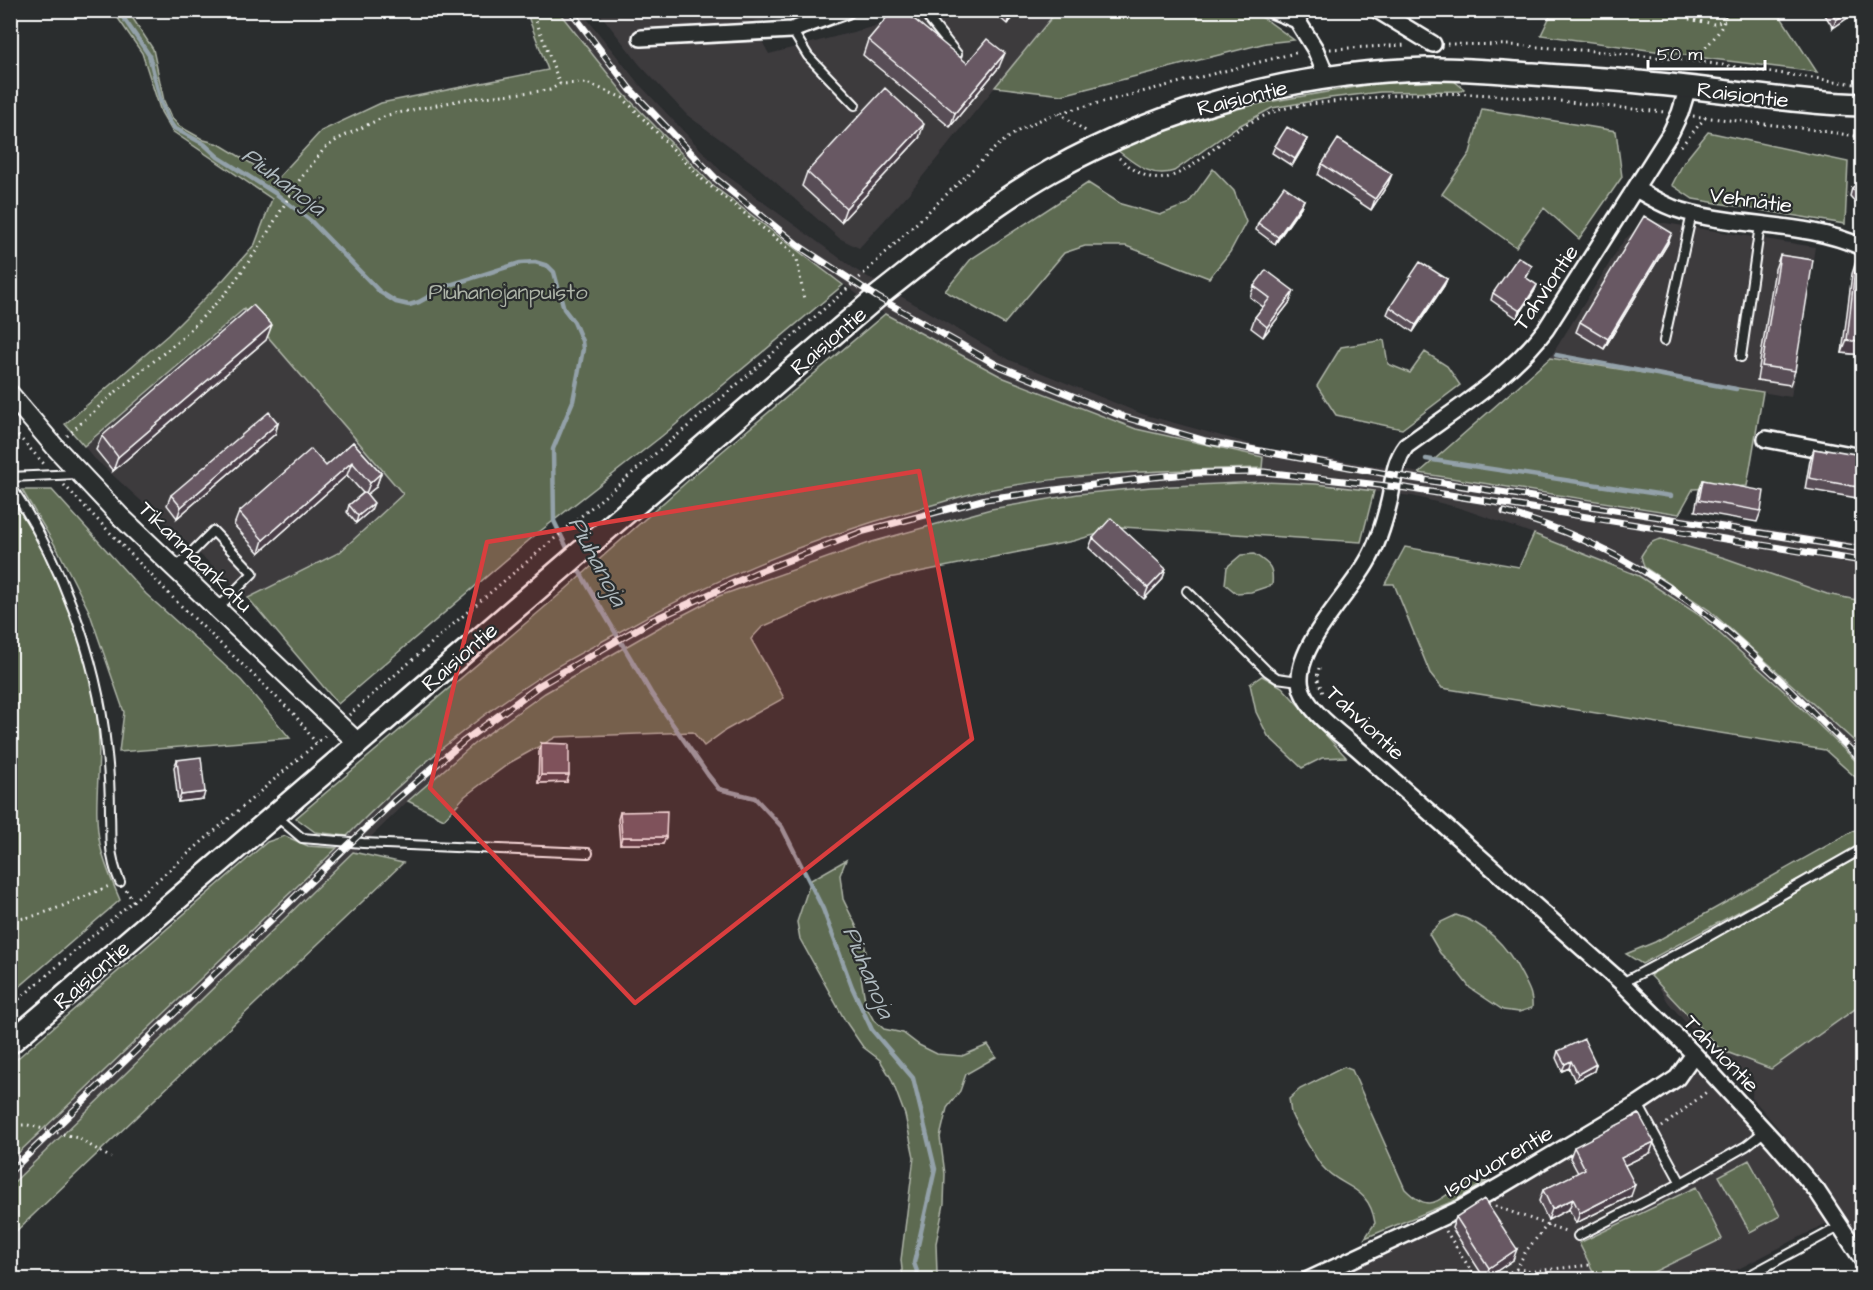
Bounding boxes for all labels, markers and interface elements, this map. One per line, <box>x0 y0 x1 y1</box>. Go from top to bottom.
scale bar <box>1648 33 1765 71</box>
text: 50 m <box>1657 42 1702 67</box>
street label: Raisiontie <box>1194 72 1291 125</box>
street label: Raisiontie <box>1695 74 1790 116</box>
water label: Piuhanoja <box>234 139 334 226</box>
street label: Vehnätie <box>1708 179 1794 222</box>
street label: Tahviontie <box>1506 238 1587 337</box>
park label: Piuhanojanpuisto <box>428 277 588 308</box>
street label: Raisiontie <box>784 299 874 383</box>
street label: Tikanmaankatu <box>131 495 259 620</box>
water label: Piuhanoja <box>559 511 636 614</box>
street label: Raisiontie <box>415 615 505 699</box>
street label: Tahviontie <box>1319 678 1411 768</box>
water label: Piuhanoja <box>833 921 903 1025</box>
street label: Raisiontie <box>47 933 137 1017</box>
street label: Tahviontie <box>1676 1008 1766 1100</box>
street label: Isovuorentie <box>1439 1118 1559 1205</box>

